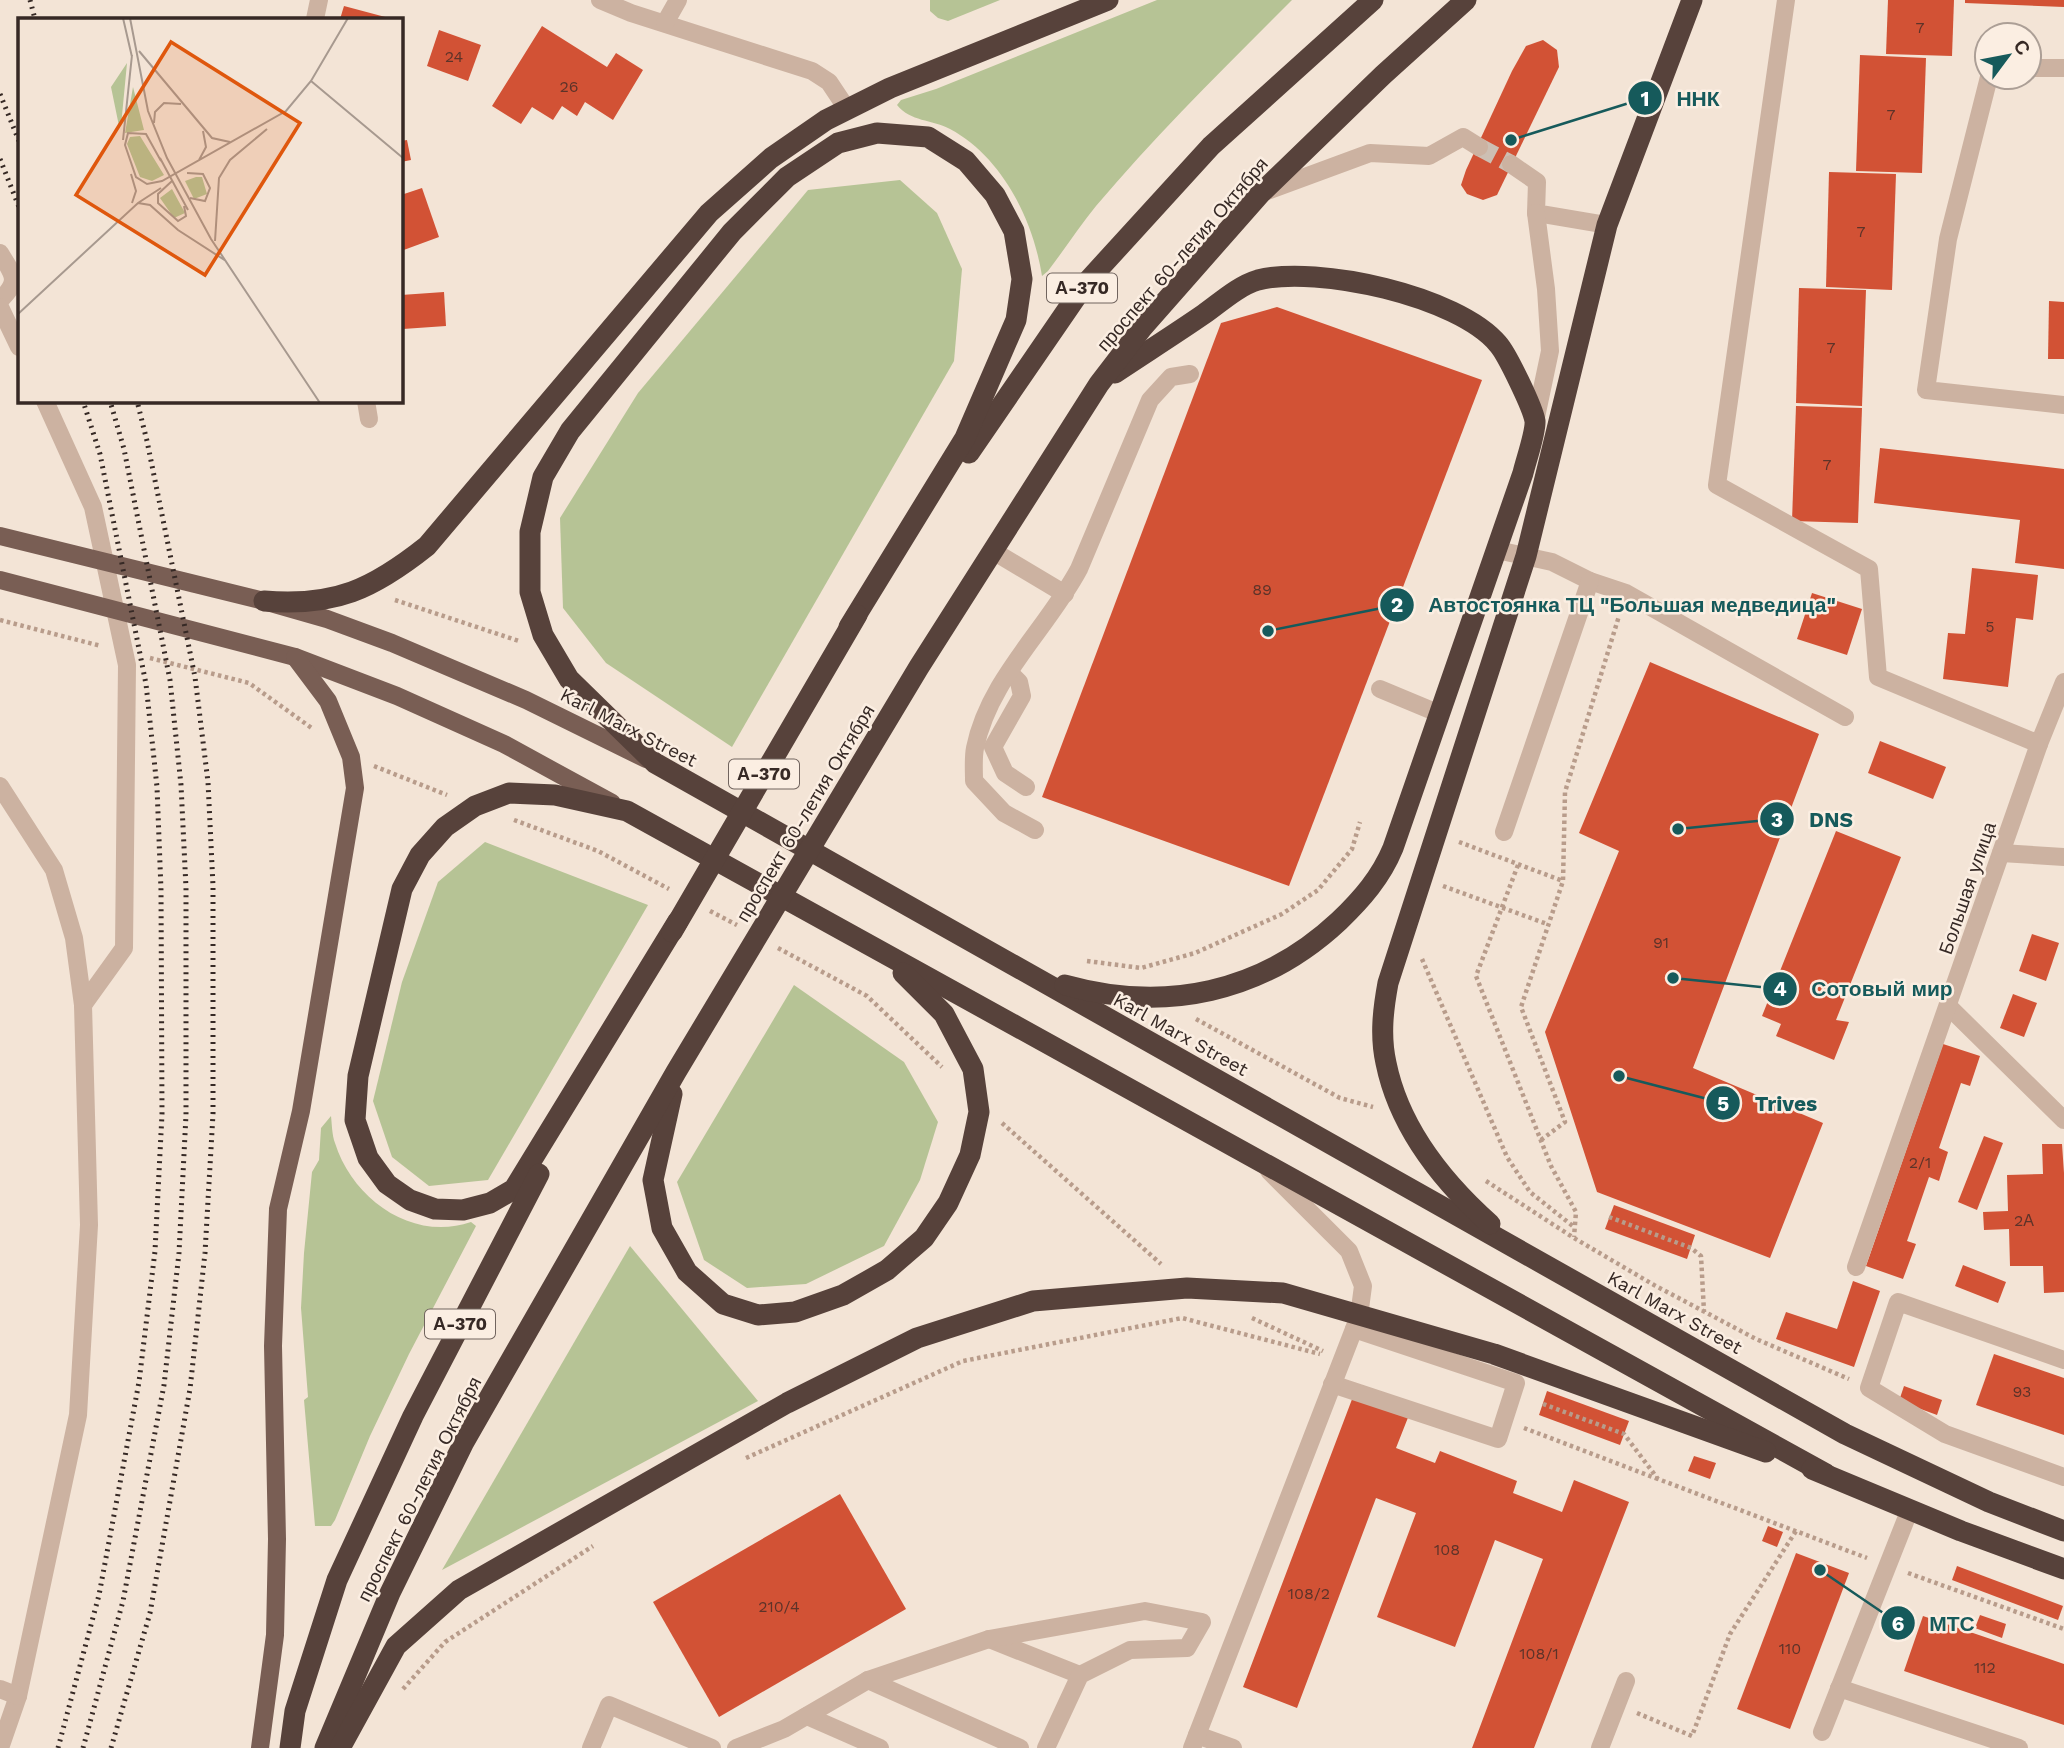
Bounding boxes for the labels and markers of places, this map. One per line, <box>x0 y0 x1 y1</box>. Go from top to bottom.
callout: ННК <box>1628 77 1734 119</box>
callout: Автостоянка ТЦ "Большая медведица" <box>1379 584 1850 626</box>
callout: DNS <box>1760 798 1867 840</box>
callout: Сотовый мир <box>1762 968 1967 1010</box>
callout: Trives <box>1706 1082 1831 1124</box>
callout: МТС <box>1880 1602 1989 1644</box>

